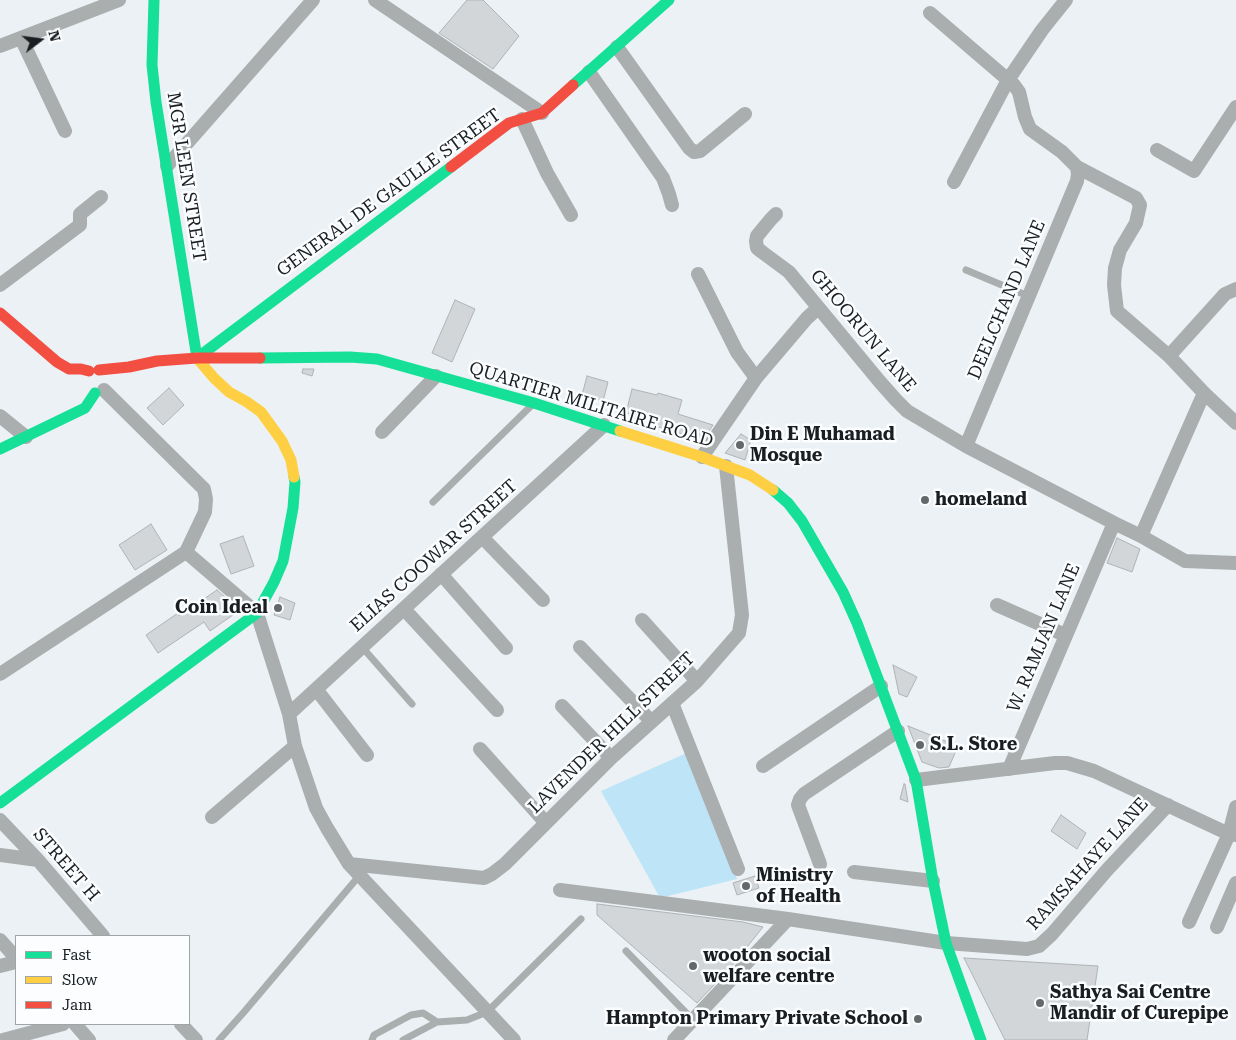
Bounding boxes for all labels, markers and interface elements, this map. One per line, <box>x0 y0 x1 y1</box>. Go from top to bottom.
north arrow <box>15 15 65 65</box>
text: N <box>45 29 64 43</box>
street label: MGR LEEN STREET <box>162 90 210 264</box>
street label: GENERAL DE GAULLE STREET <box>273 104 505 282</box>
street label: DEELCHAND LANE <box>964 217 1050 383</box>
street label: GHOORUN LANE <box>806 266 920 396</box>
street label: QUARTIER MILITAIRE ROAD <box>466 358 716 452</box>
place label: Din E Muhamad Mosque <box>750 424 895 466</box>
marker: Din E Muhamad Mosque <box>734 439 746 451</box>
street label: ELIAS COOWAR STREET <box>346 475 522 637</box>
place label: homeland <box>935 489 1027 511</box>
marker: homeland <box>919 494 931 506</box>
street label: W. RAMJAN LANE <box>1003 560 1085 716</box>
place label: Coin Ideal <box>175 597 268 619</box>
marker: Coin Ideal <box>272 602 284 614</box>
street label: LAVENDER HILL STREET <box>524 648 700 818</box>
place label: S.L. Store <box>930 734 1017 756</box>
marker: S.L. Store <box>914 739 926 751</box>
street label: RAMSAHAYE LANE <box>1023 793 1153 935</box>
street label: STREET H <box>28 824 104 906</box>
place label: Ministry of Health <box>756 865 841 908</box>
marker: Ministry of Health <box>740 880 752 892</box>
legend <box>15 935 190 1025</box>
place label: wooton social welfare centre <box>703 945 834 988</box>
text: Fast <box>62 946 91 964</box>
marker: wooton social welfare centre <box>687 960 699 972</box>
text: Slow <box>62 971 97 989</box>
place label: Sathya Sai Centre Mandir of Curepipe <box>1050 982 1229 1024</box>
text: Jam <box>62 996 92 1014</box>
marker: Sathya Sai Centre Mandir of Curepipe <box>1034 997 1046 1009</box>
place label: Hampton Primary Private School <box>606 1008 908 1030</box>
marker: Hampton Primary Private School <box>912 1013 924 1025</box>

